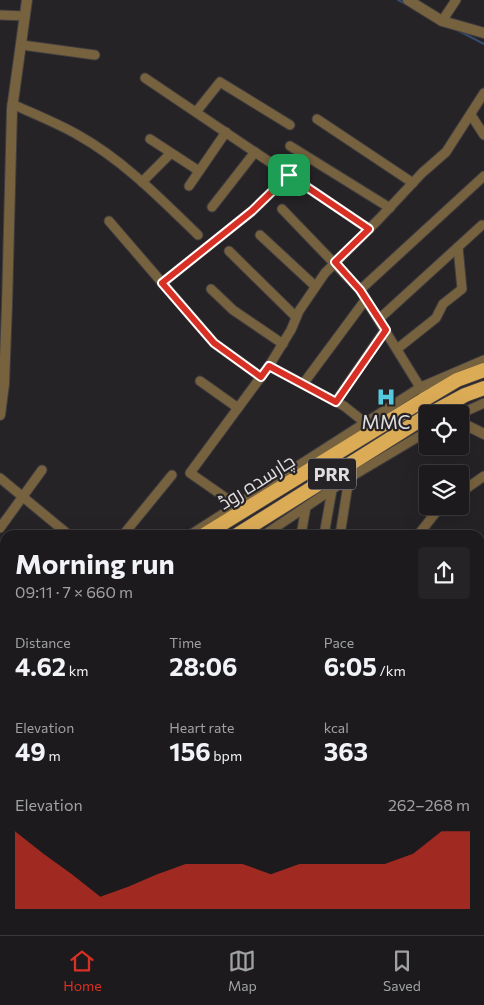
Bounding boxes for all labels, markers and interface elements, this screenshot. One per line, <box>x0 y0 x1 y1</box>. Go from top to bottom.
pin <box>268 154 310 196</box>
icon: arrive <box>275 161 303 189</box>
hospital icon: MMC <box>375 386 397 408</box>
map controls <box>419 405 469 515</box>
button: locate <box>419 405 469 455</box>
place label: MMC <box>361 410 411 433</box>
street label: چارسدہ روڈ <box>213 448 300 515</box>
road number: PRR <box>308 458 356 489</box>
button: layers <box>419 465 469 515</box>
text: Morning run <box>15 546 175 580</box>
button: share <box>418 547 470 599</box>
text: 09:11 · 7 × 660 m <box>15 582 133 601</box>
text: Distance <box>15 634 71 651</box>
text: Time <box>169 634 202 651</box>
text: Pace <box>324 634 354 651</box>
text: 4.62 <box>15 651 66 681</box>
text: 28:06 <box>169 651 238 681</box>
text: 6:05 <box>324 651 377 681</box>
text: km <box>66 662 89 679</box>
text: /km <box>377 662 406 679</box>
text: Elevation <box>15 719 74 736</box>
text: Heart rate <box>169 719 234 736</box>
text: kcal <box>324 719 349 736</box>
text: 49 <box>15 736 46 766</box>
text: 156 <box>169 736 211 766</box>
text: 363 <box>324 736 368 766</box>
text: m <box>46 747 61 764</box>
text: bpm <box>211 747 242 764</box>
text: Elevation <box>15 795 83 814</box>
text: 262–268 m <box>388 795 470 814</box>
tab: Home <box>63 947 102 994</box>
tab: Map <box>228 947 257 994</box>
tab: Saved <box>383 947 421 994</box>

